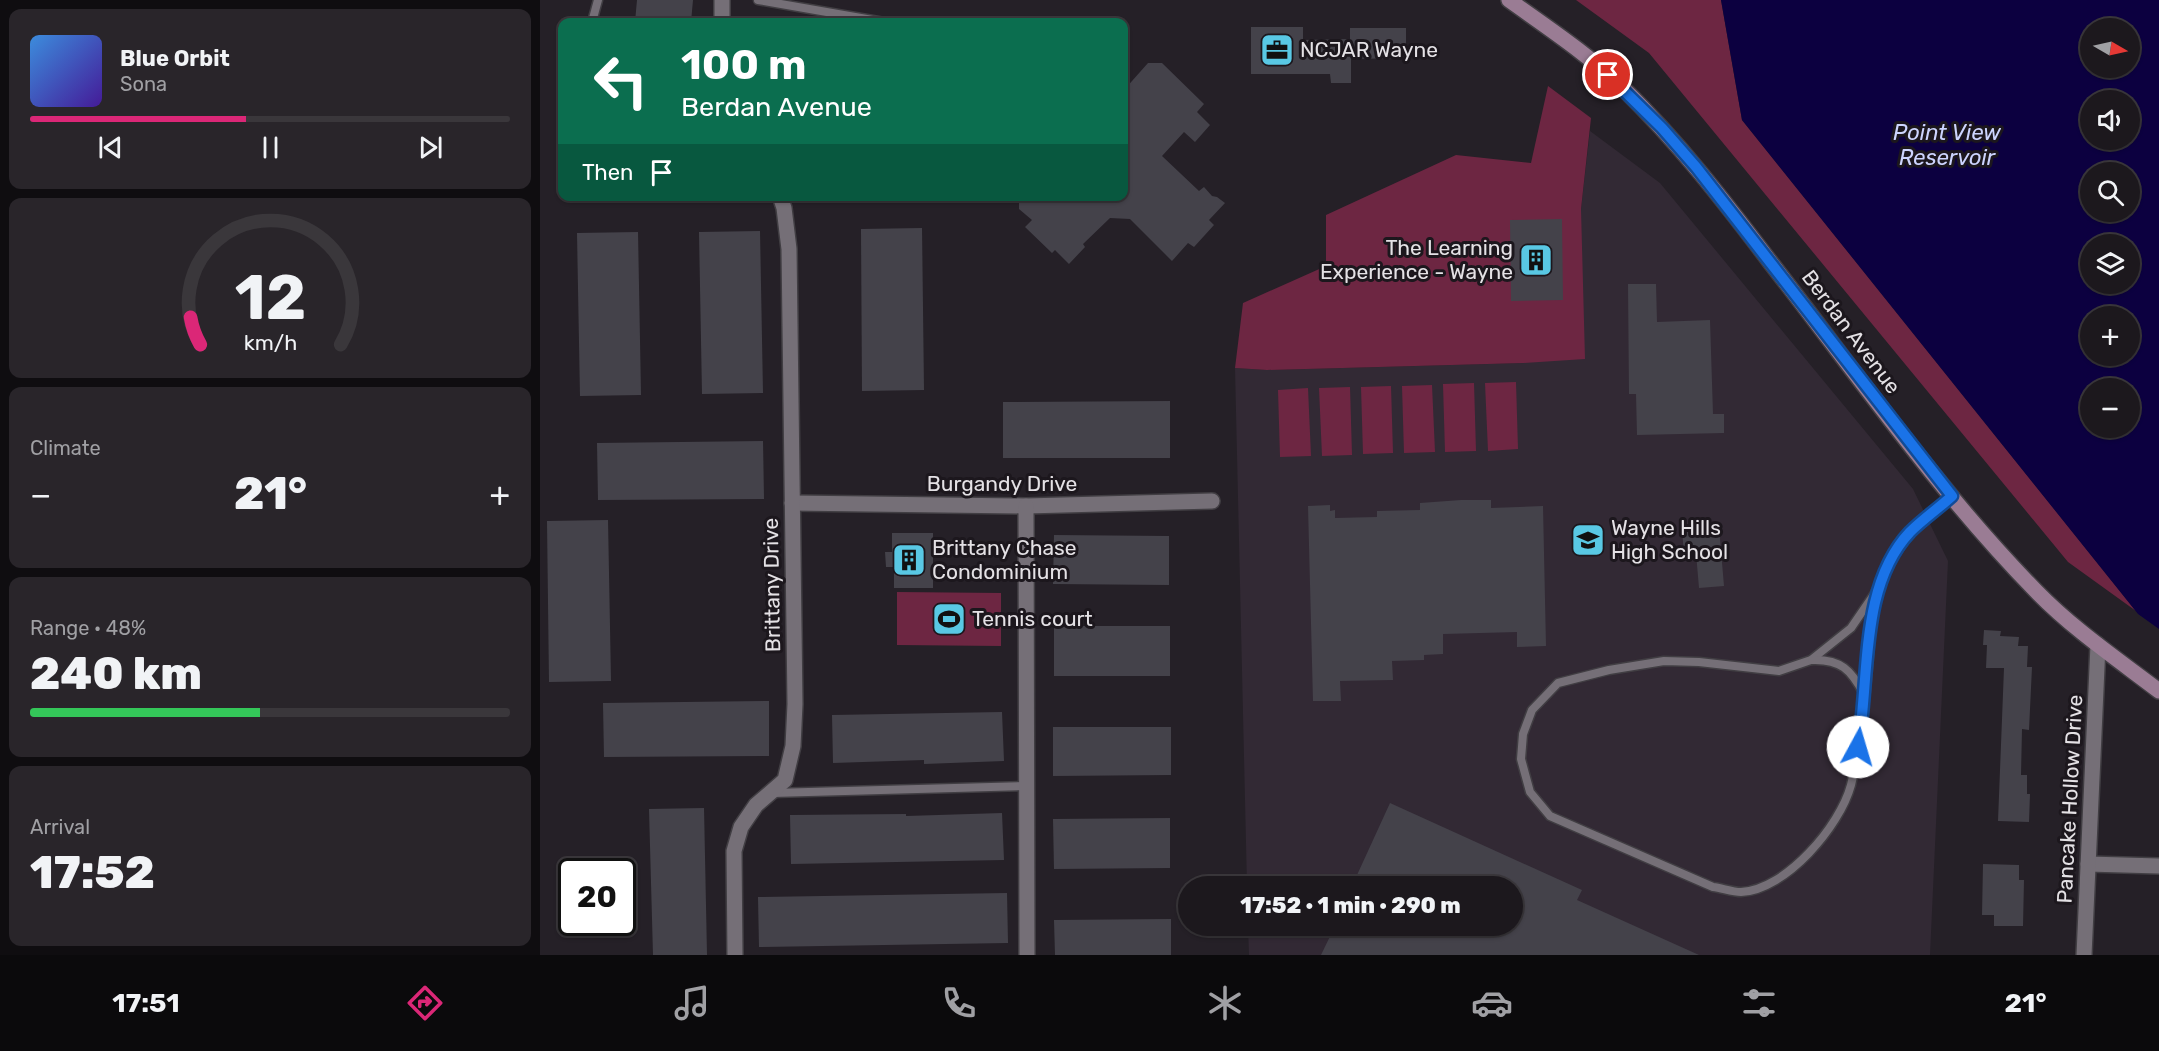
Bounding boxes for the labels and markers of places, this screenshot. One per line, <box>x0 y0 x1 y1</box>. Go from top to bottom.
office icon: NCJAR Wayne <box>1259 32 1295 68</box>
place label: NCJAR Wayne <box>1300 37 1438 62</box>
pin <box>1582 49 1633 100</box>
place label: The Learning Experience - Wayne <box>1320 235 1513 284</box>
building icon: The Learning Experience - Wayne <box>1518 242 1554 278</box>
place label: Wayne Hills High School <box>1611 515 1728 564</box>
school or university icon: Wayne Hills High School <box>1570 522 1606 558</box>
place label: Brittany Chase Condominium <box>932 535 1077 584</box>
building icon: Brittany Chase Condominium <box>891 542 927 578</box>
sports icon: Tennis court <box>931 601 967 637</box>
place label: Tennis court <box>972 606 1093 631</box>

